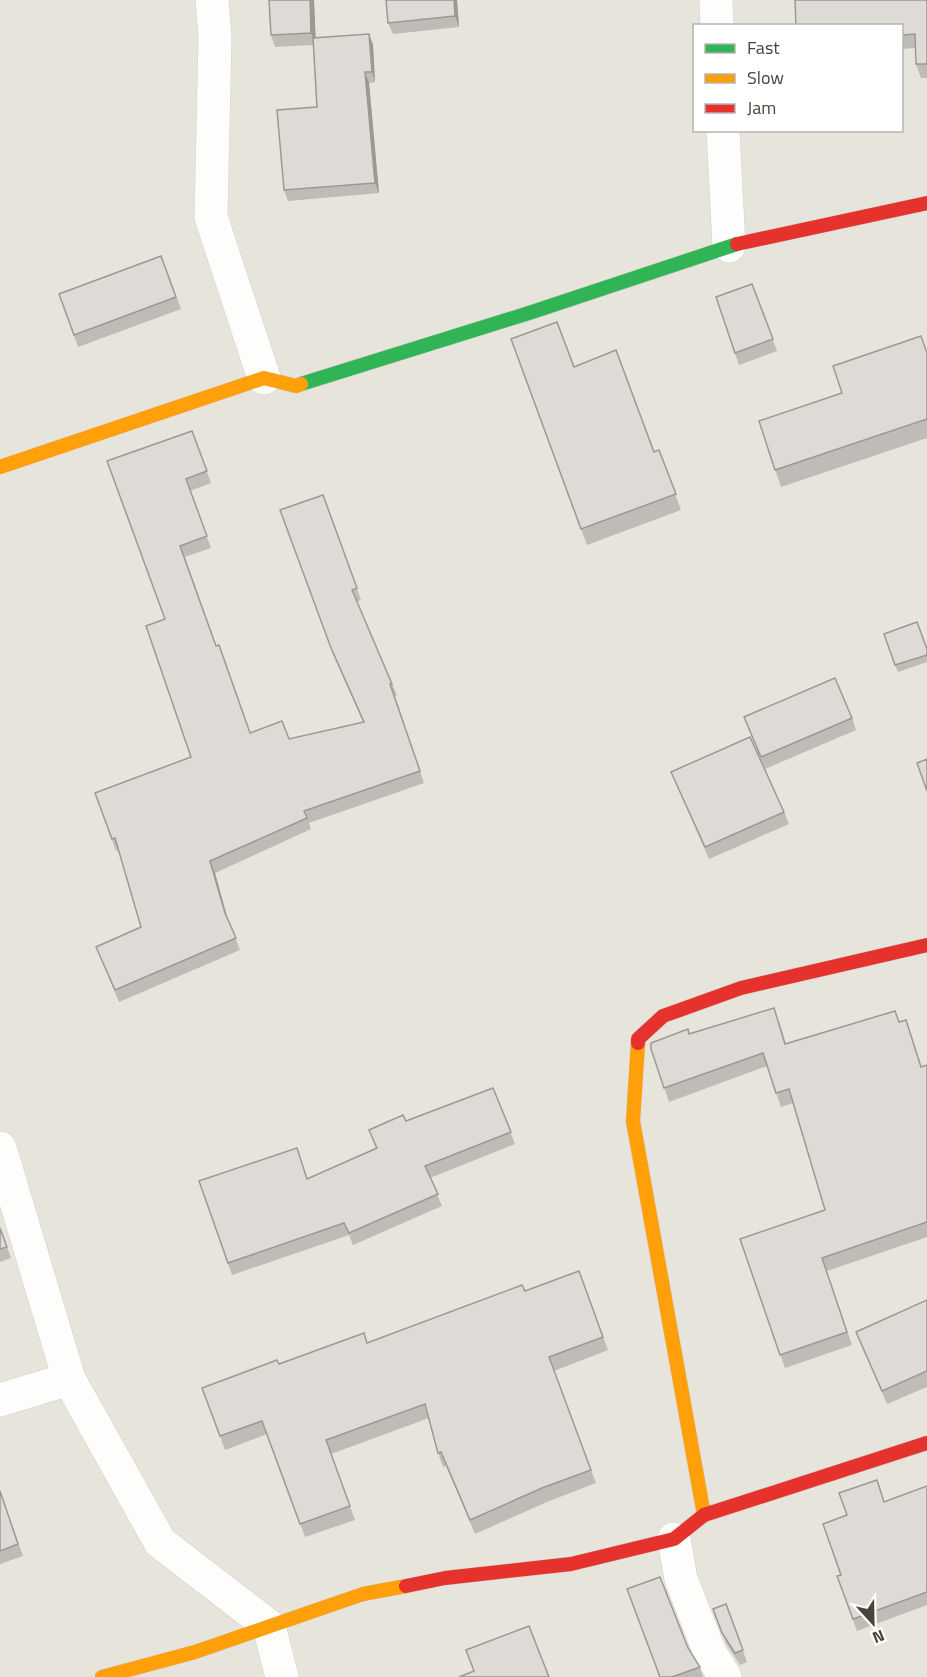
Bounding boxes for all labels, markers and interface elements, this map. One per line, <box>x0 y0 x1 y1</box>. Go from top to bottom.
legend <box>693 24 903 132</box>
text: Fast <box>747 34 780 61</box>
text: Slow <box>747 64 784 91</box>
text: Jam <box>747 94 776 121</box>
north arrow <box>843 1593 903 1653</box>
text: N <box>869 1624 888 1650</box>

